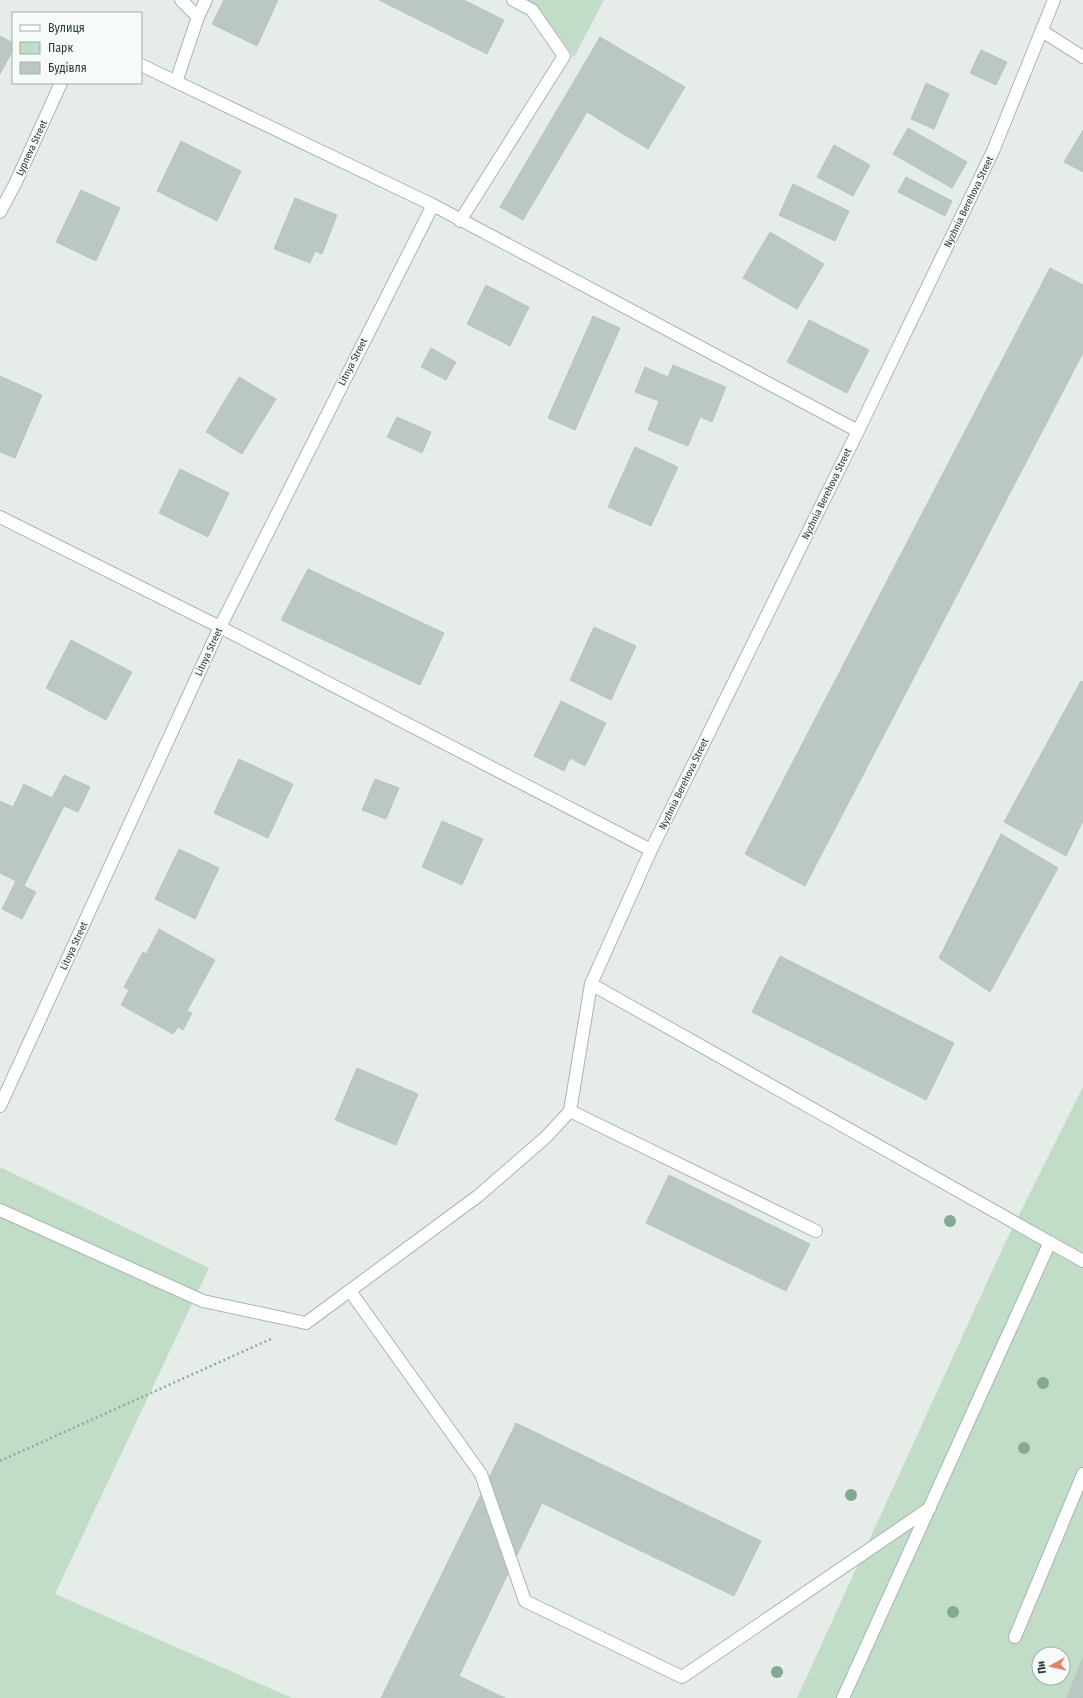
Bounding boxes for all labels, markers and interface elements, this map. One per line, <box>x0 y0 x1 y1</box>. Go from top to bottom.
legend <box>12 12 142 84</box>
text: Вулиця <box>48 21 85 35</box>
text: Парк <box>48 41 74 55</box>
text: Будівля <box>48 61 87 75</box>
street label: Lypneva Street <box>14 118 50 178</box>
street label: Nyzhnia Berehova Street <box>942 154 997 250</box>
street label: Litnya Street <box>336 336 370 388</box>
street label: Nyzhnia Berehova Street <box>800 446 855 542</box>
street label: Litnya Street <box>193 625 226 678</box>
street label: Nyzhnia Berehova Street <box>657 736 712 832</box>
street label: Litnya Street <box>58 919 91 972</box>
north arrow <box>1031 1646 1071 1686</box>
text: Пн <box>1034 1660 1049 1674</box>

